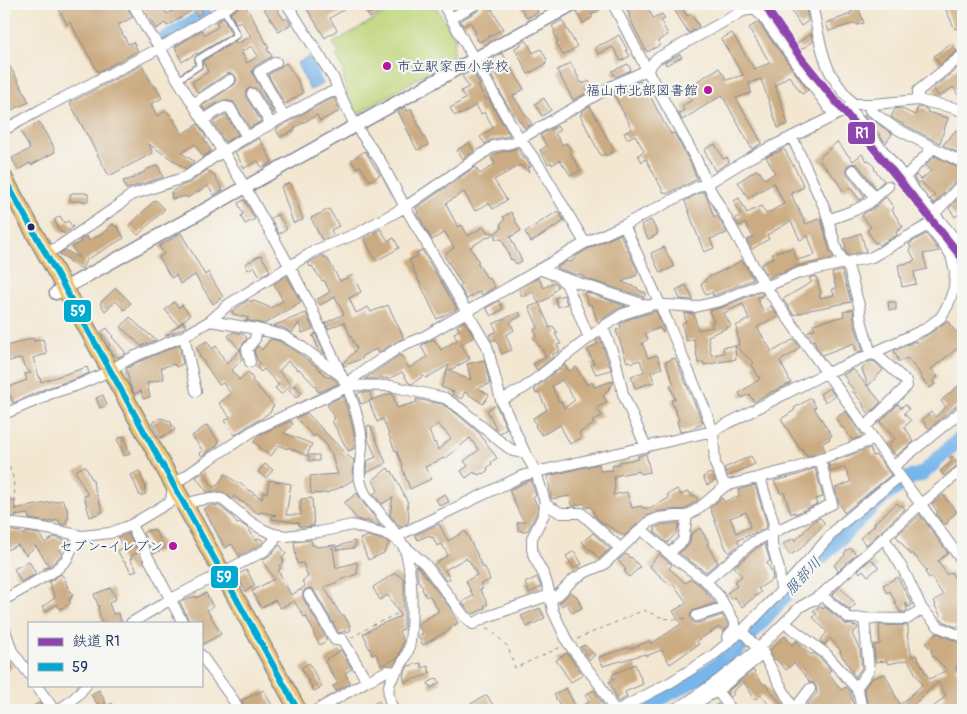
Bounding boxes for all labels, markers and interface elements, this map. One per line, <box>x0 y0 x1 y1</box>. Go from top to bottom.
place label: 市立駅家西小学校 <box>397 58 509 75</box>
marker: 市立駅家西小学校 <box>381 60 393 72</box>
place label: 福山市北部図書館 <box>586 82 698 99</box>
marker: 福山市北部図書館 <box>702 84 714 96</box>
line badge: R1 <box>847 121 876 145</box>
text: R1 <box>855 125 869 142</box>
unlabelled marker <box>26 222 36 232</box>
line badge: 59 <box>63 299 92 323</box>
text: 59 <box>71 303 85 320</box>
place label: セブン-イレブン <box>59 538 163 555</box>
marker: セブン-イレブン <box>167 540 179 552</box>
water label: 服部川 <box>781 553 826 599</box>
line badge: 59 <box>210 565 239 589</box>
text: 59 <box>217 569 231 586</box>
legend <box>28 622 202 686</box>
text: 鉄道 R1 <box>72 632 120 651</box>
text: 59 <box>72 658 88 677</box>

